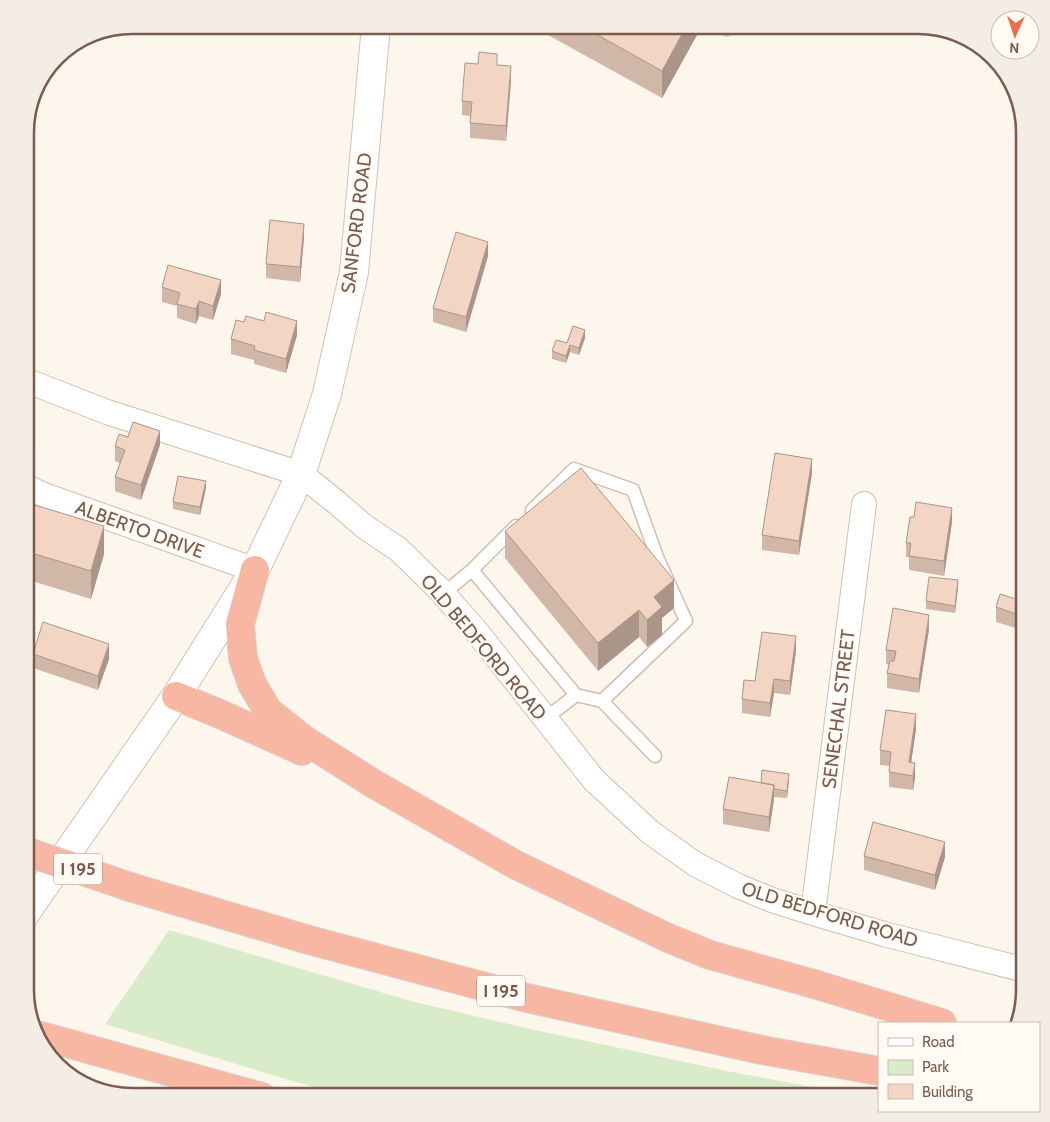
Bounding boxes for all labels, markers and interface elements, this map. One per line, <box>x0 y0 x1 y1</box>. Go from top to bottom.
north arrow <box>990 10 1040 60</box>
text: N <box>1009 39 1020 57</box>
street label: SANFORD ROAD <box>336 151 377 295</box>
street label: ALBERTO DRIVE <box>72 496 207 563</box>
street label: OLD BEDFORD ROAD <box>416 570 551 725</box>
street label: SENECHAL STREET <box>817 628 860 790</box>
road number: I 195 <box>54 854 102 884</box>
street label: OLD BEDFORD ROAD <box>739 877 921 952</box>
road number: I 195 <box>477 976 525 1006</box>
legend <box>878 1022 1040 1112</box>
text: Road <box>922 1033 955 1051</box>
text: Park <box>922 1058 949 1076</box>
text: Building <box>922 1083 973 1101</box>

